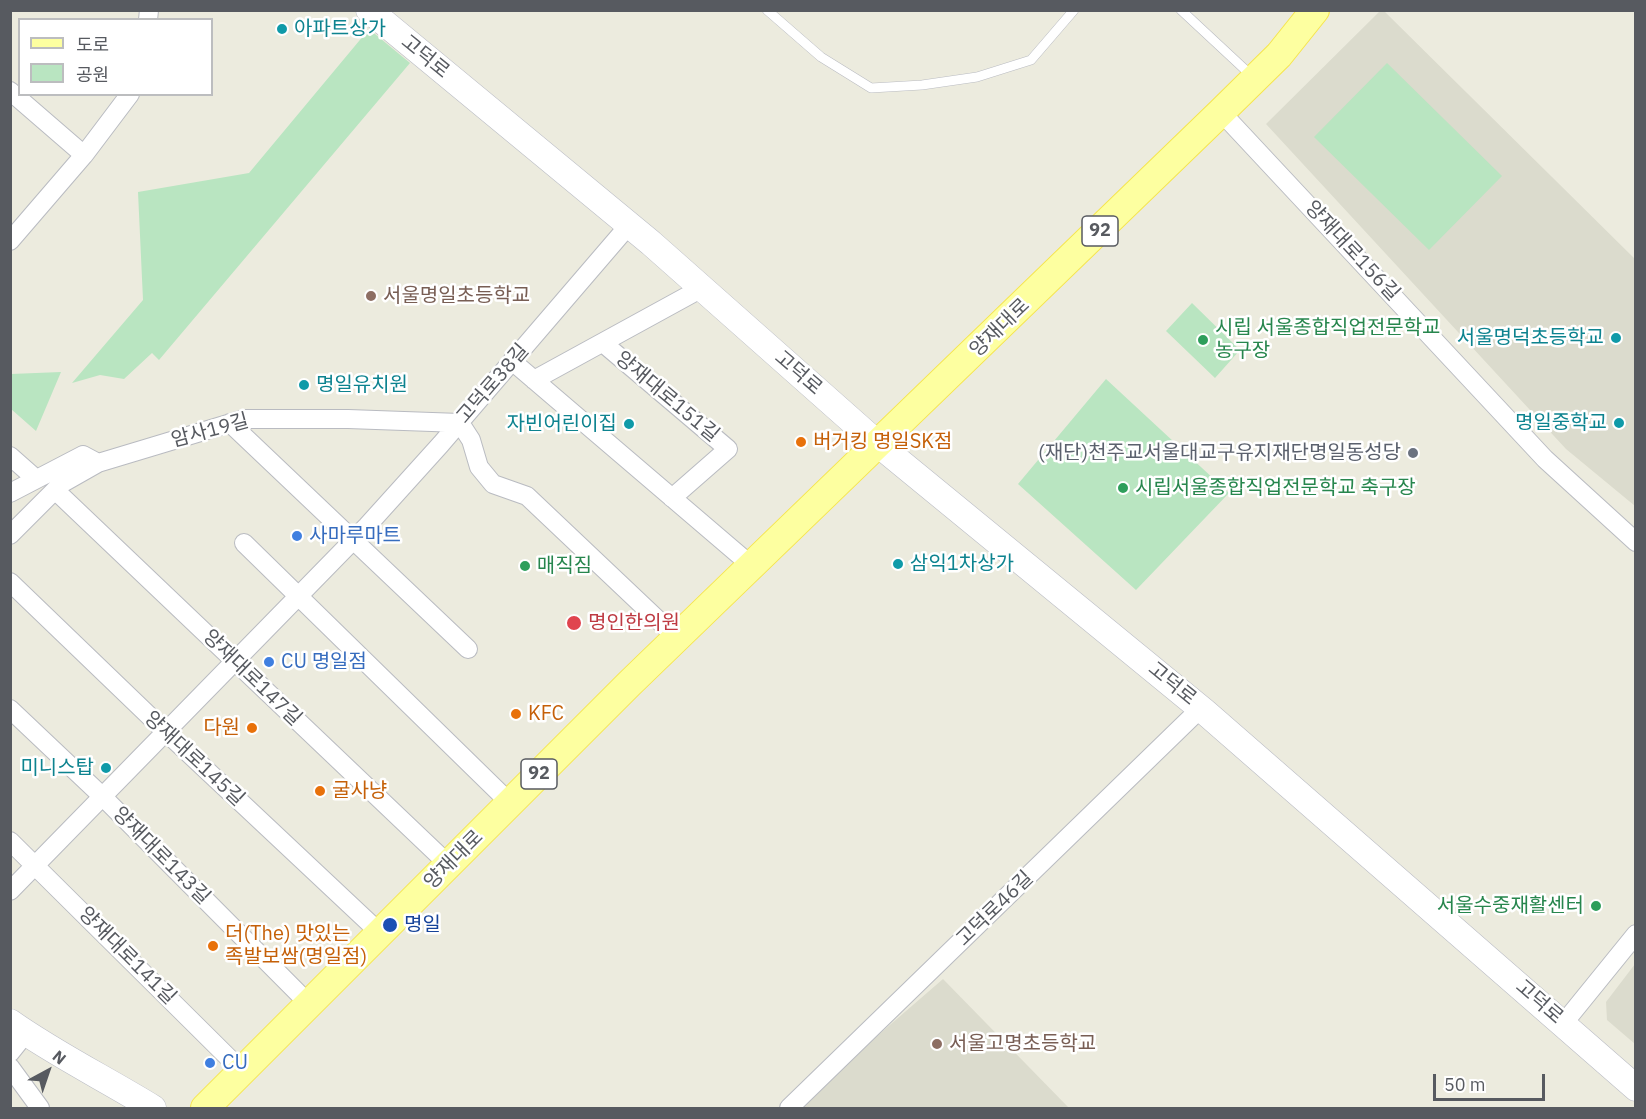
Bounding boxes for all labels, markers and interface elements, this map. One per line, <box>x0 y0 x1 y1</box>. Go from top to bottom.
place label: 아파트상가 <box>294 17 386 41</box>
legend <box>18 18 213 96</box>
marker: 아파트상가 <box>275 22 289 36</box>
street label: 고덕로 <box>396 30 454 84</box>
text: 도로 <box>76 33 109 56</box>
text: 공원 <box>76 63 109 86</box>
street label: 양재대로156길 <box>1300 196 1404 306</box>
road number: 92 <box>1082 216 1118 246</box>
place label: 서울명일초등학교 <box>383 284 530 308</box>
marker: 서울명일초등학교 <box>364 289 378 303</box>
street label: 양재대로 <box>965 294 1035 362</box>
place label: 시립 서울종합직업전문학교 농구장 <box>1215 316 1441 363</box>
place label: 서울명덕초등학교 <box>1457 326 1604 350</box>
marker: 서울명덕초등학교 <box>1609 331 1623 345</box>
marker: 시립 서울종합직업전문학교 농구장 <box>1196 333 1210 347</box>
street label: 고덕로38길 <box>452 339 534 429</box>
street label: 고덕로 <box>769 346 827 400</box>
street label: 양재대로151길 <box>610 347 724 447</box>
place label: 명일유치원 <box>316 373 408 397</box>
marker: 명일유치원 <box>297 378 311 392</box>
street label: 암사19길 <box>169 409 251 453</box>
place label: 명일중학교 <box>1515 411 1607 435</box>
place label: 자빈어린이집 <box>507 412 617 436</box>
marker: 명일중학교 <box>1612 416 1626 430</box>
marker: 자빈어린이집 <box>622 417 636 431</box>
place label: 버거킹 명일SK점 <box>813 430 952 454</box>
marker: 버거킹 명일SK점 <box>794 435 808 449</box>
place label: (재단)천주교서울대교구유지재단명일동성당 <box>1038 441 1401 465</box>
marker: (재단)천주교서울대교구유지재단명일동성당 <box>1406 446 1420 460</box>
place label: 시립서울종합직업전문학교 축구장 <box>1135 476 1416 500</box>
marker: 시립서울종합직업전문학교 축구장 <box>1116 481 1130 495</box>
place label: 사마루마트 <box>309 524 401 548</box>
marker: 사마루마트 <box>290 529 304 543</box>
place label: 삼익1차상가 <box>910 552 1014 576</box>
place label: 매직짐 <box>537 554 592 578</box>
marker: 삼익1차상가 <box>891 557 905 571</box>
marker: 매직짐 <box>518 559 532 573</box>
place label: 명인한의원 <box>588 611 680 635</box>
marker: 명인한의원 <box>565 614 583 632</box>
street label: 양재대로147길 <box>198 625 306 731</box>
place label: CU 명일점 <box>281 650 367 674</box>
marker: CU 명일점 <box>262 655 276 669</box>
street label: 고덕로 <box>1143 657 1201 711</box>
place label: KFC <box>528 702 564 726</box>
street label: 양재대로145길 <box>139 707 249 811</box>
marker: KFC <box>509 707 523 721</box>
place label: 다원 <box>203 716 240 740</box>
marker: 다원 <box>245 721 259 735</box>
place label: 미니스탑 <box>20 756 94 780</box>
road number: 92 <box>521 759 557 789</box>
marker: 미니스탑 <box>99 761 113 775</box>
place label: 굴사냥 <box>332 779 387 803</box>
marker: 굴사냥 <box>313 784 327 798</box>
street label: 양재대로143길 <box>107 802 215 910</box>
street label: 양재대로 <box>419 825 489 895</box>
street label: 고덕로46길 <box>952 866 1038 952</box>
place label: 서울수중재활센터 <box>1437 894 1584 918</box>
marker: 서울수중재활센터 <box>1589 899 1603 913</box>
street label: 양재대로141길 <box>73 902 181 1010</box>
place label: 명일 <box>404 913 441 937</box>
marker: 명일 <box>381 916 399 934</box>
place label: 더(The) 맛있는 족발보쌈(명일점) <box>225 922 367 969</box>
marker: 더(The) 맛있는 족발보쌈(명일점) <box>206 939 220 953</box>
street label: 고덕로 <box>1510 975 1568 1029</box>
place label: 서울고명초등학교 <box>949 1032 1096 1056</box>
marker: 서울고명초등학교 <box>930 1037 944 1051</box>
north arrow <box>18 1041 78 1101</box>
text: N <box>49 1046 70 1069</box>
place label: CU <box>222 1051 248 1075</box>
marker: CU <box>203 1056 217 1070</box>
scale bar <box>1436 1062 1548 1100</box>
text: 50 m <box>1444 1073 1486 1096</box>

